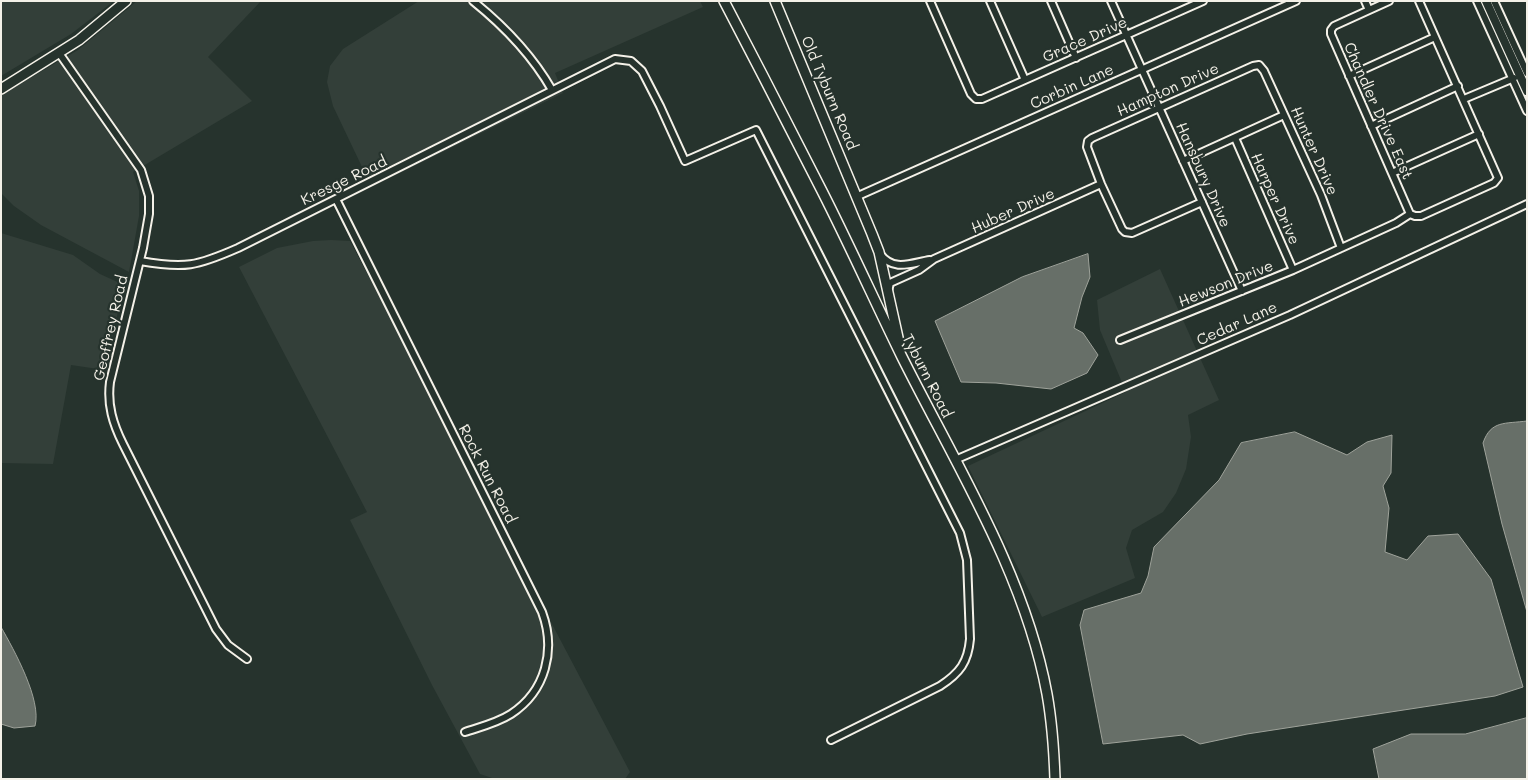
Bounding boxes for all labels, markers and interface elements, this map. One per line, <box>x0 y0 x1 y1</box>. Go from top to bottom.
street label: Grace Drive <box>1040 13 1130 67</box>
street label: Old Tyburn Road <box>797 33 861 153</box>
street label: Chandler Drive East <box>1340 40 1416 182</box>
street label: Hampton Drive <box>1114 60 1222 120</box>
street label: Corbin Lane <box>1028 61 1116 113</box>
street label: Hunter Drive <box>1286 104 1342 198</box>
street label: Hansbury Drive <box>1172 120 1234 230</box>
street label: Harper Drive <box>1247 151 1303 247</box>
street label: Kresge Road <box>298 152 390 210</box>
street label: Huber Drive <box>968 185 1058 237</box>
street label: Hewson Drive <box>1176 257 1276 311</box>
street label: Geoffrey Road <box>90 273 132 383</box>
street label: Cedar Lane <box>1194 298 1280 350</box>
street label: Tyburn Road <box>898 331 956 421</box>
street label: Rock Run Road <box>454 422 520 526</box>

